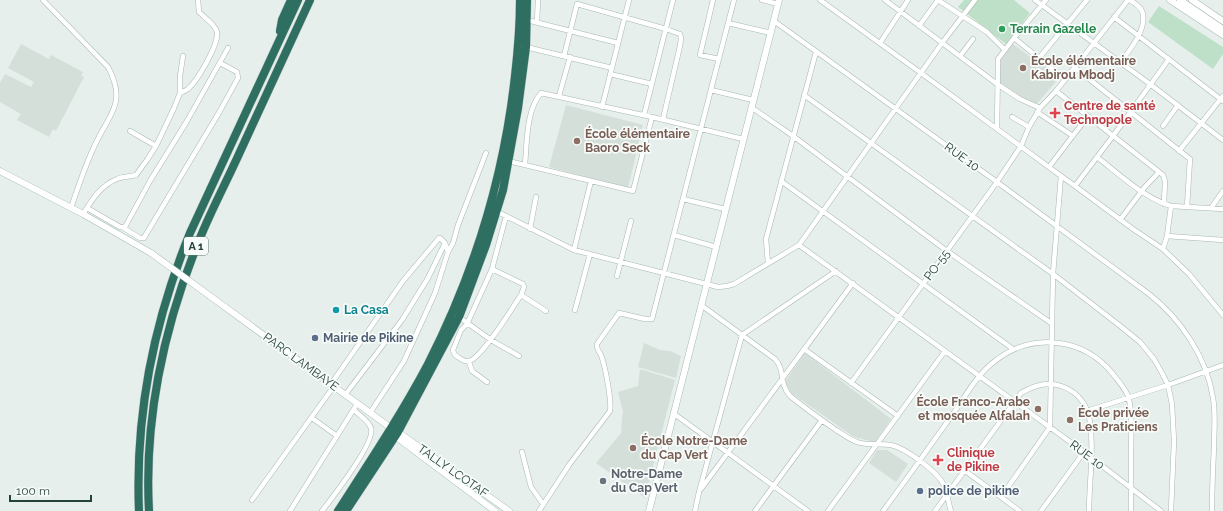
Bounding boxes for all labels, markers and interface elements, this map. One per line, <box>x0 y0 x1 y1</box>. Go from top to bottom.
place label: Terrain Gazelle <box>1010 22 1096 36</box>
marker: Terrain Gazelle <box>997 24 1007 34</box>
place label: École élémentaire Kabirou Mbodj <box>1031 53 1136 82</box>
marker: École élémentaire Kabirou Mbodj <box>1018 63 1028 73</box>
place label: Centre de santé Technopole <box>1064 99 1155 127</box>
marker: Centre de santé Technopole <box>1049 107 1061 119</box>
place label: École élémentaire Baoro Seck <box>585 126 690 155</box>
marker: École élémentaire Baoro Seck <box>572 136 582 146</box>
street label: RUE 10 <box>942 140 982 174</box>
road number: A 1 <box>184 237 208 255</box>
street label: PO-55 <box>921 247 953 283</box>
place label: La Casa <box>344 303 389 317</box>
marker: La Casa <box>331 305 341 315</box>
street label: PARC LAMBAYE <box>261 330 341 394</box>
place label: Mairie de Pikine <box>323 331 414 345</box>
marker: Mairie de Pikine <box>310 333 320 343</box>
place label: École Franco-Arabe et mosquée Alfalah <box>916 394 1030 423</box>
marker: École Franco-Arabe et mosquée Alfalah <box>1033 404 1043 414</box>
place label: École privée Les Praticiens <box>1078 405 1158 434</box>
marker: École privée Les Praticiens <box>1065 415 1075 425</box>
place label: École Notre-Dame du Cap Vert <box>641 433 747 462</box>
street label: RUE 10 <box>1067 437 1107 473</box>
street label: TALLY LCOTAF <box>415 441 491 501</box>
marker: École Notre-Dame du Cap Vert <box>628 443 638 453</box>
place label: Clinique de Pikine <box>947 446 1000 474</box>
marker: Clinique de Pikine <box>932 454 944 466</box>
place label: Notre-Dame du Cap Vert <box>611 467 682 495</box>
marker: Notre-Dame du Cap Vert <box>598 476 608 486</box>
scale bar <box>10 477 91 503</box>
text: 100 m <box>16 484 50 498</box>
place label: police de pikine <box>928 484 1019 498</box>
marker: police de pikine <box>915 486 925 496</box>

